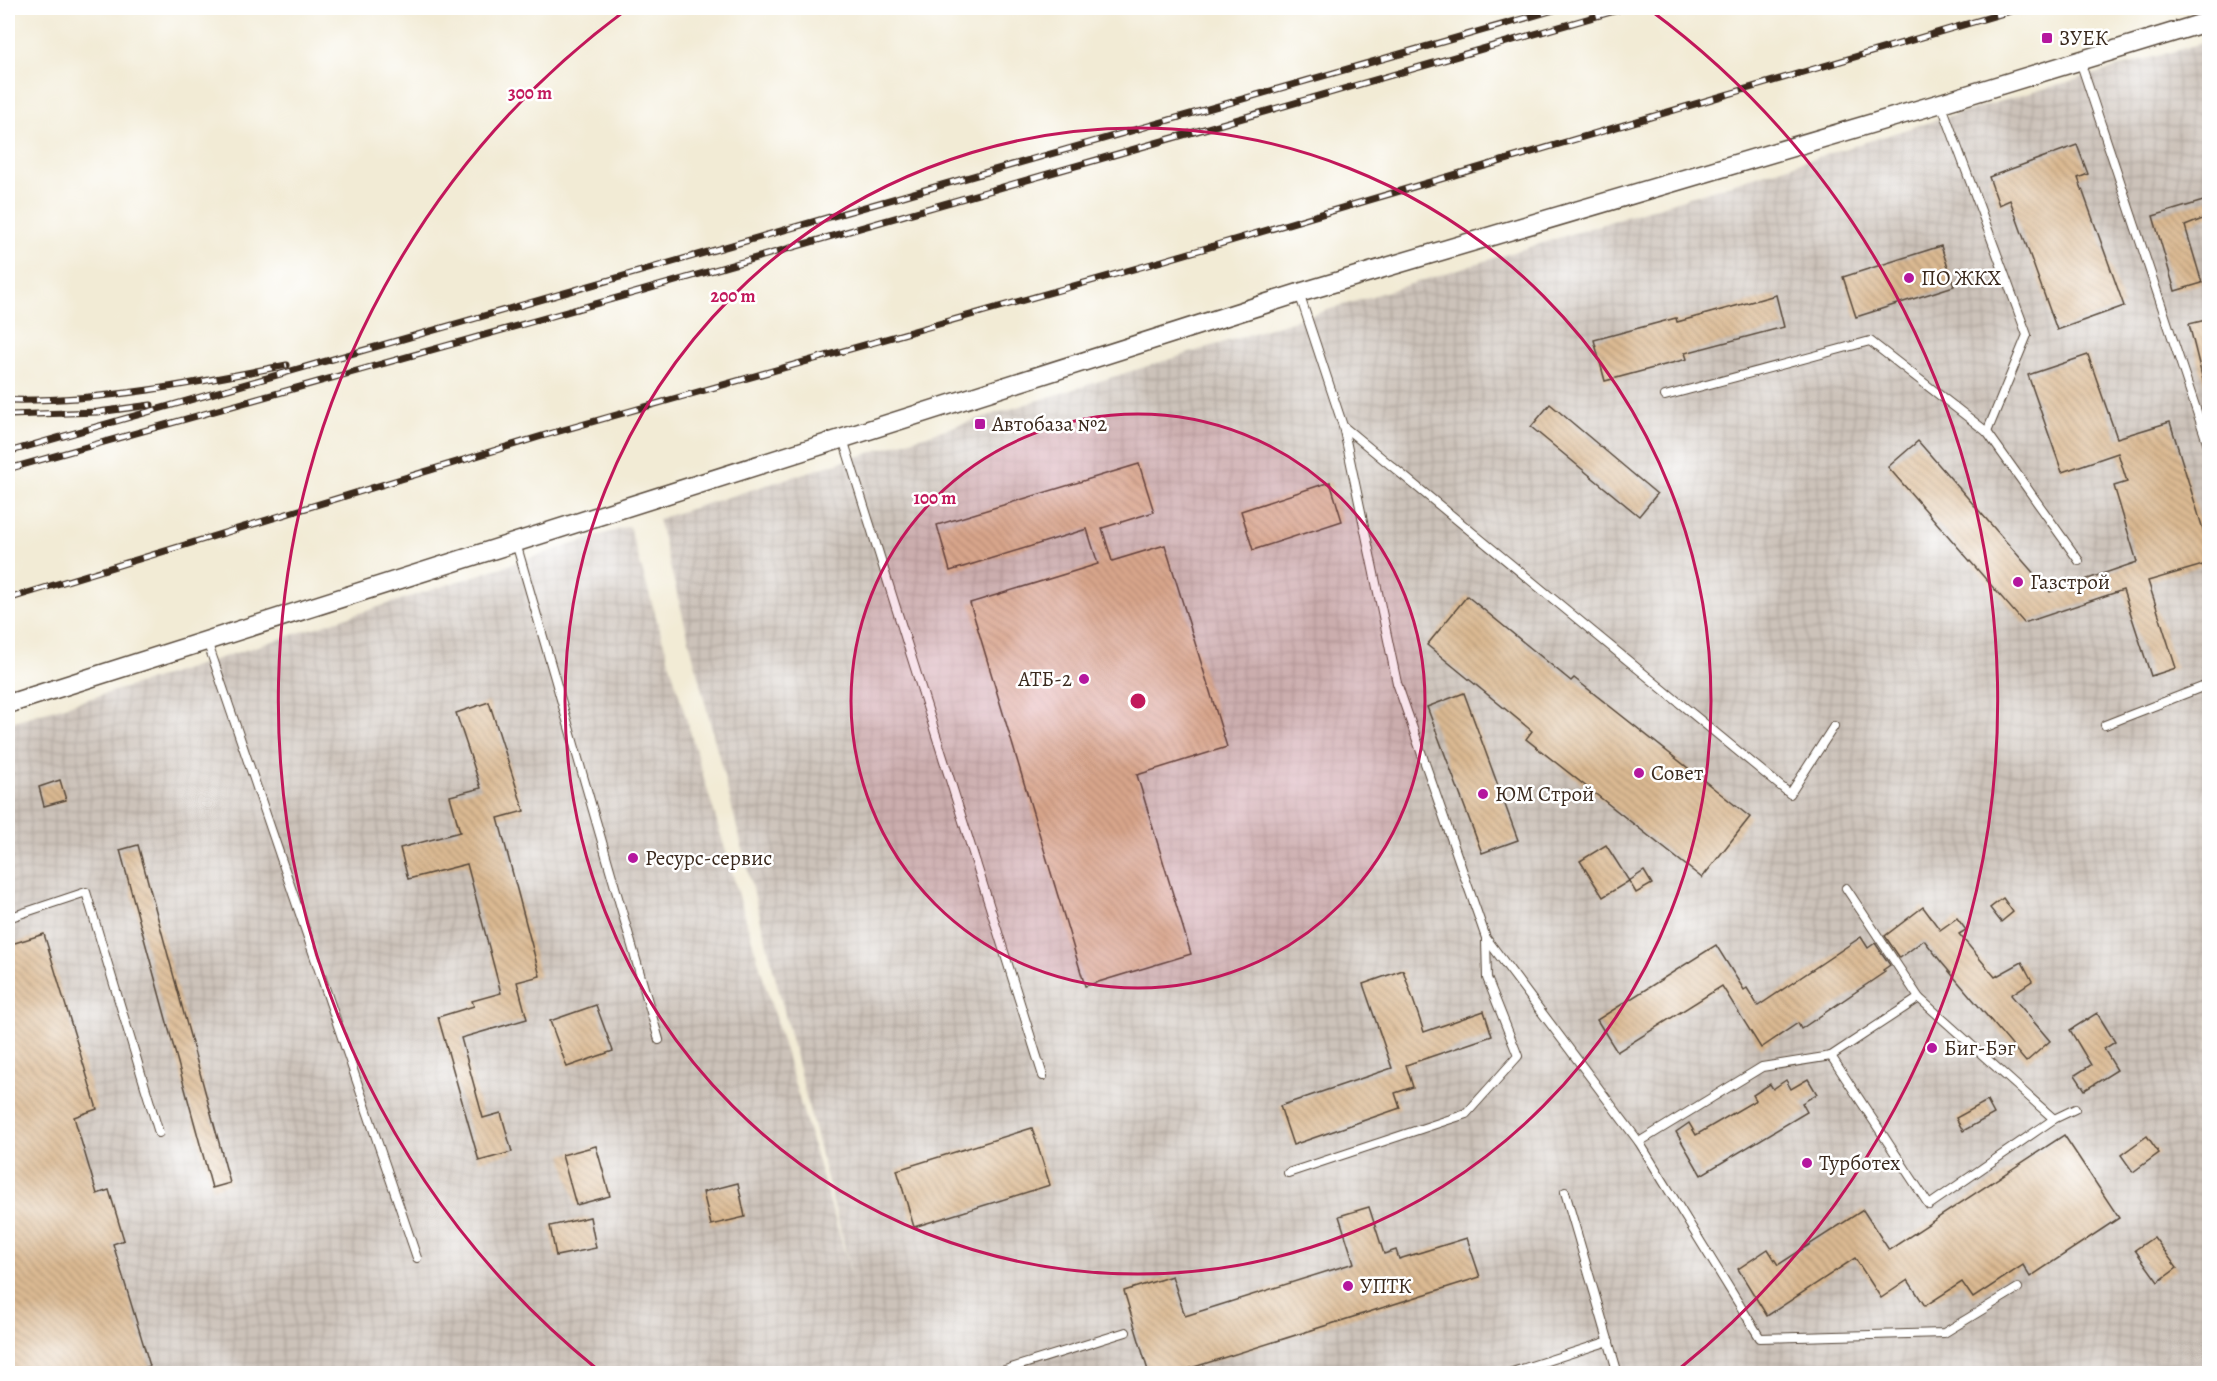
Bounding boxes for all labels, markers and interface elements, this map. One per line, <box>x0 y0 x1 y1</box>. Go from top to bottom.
place label: ЗУЕК <box>2059 24 2109 52</box>
marker: ЗУЕК <box>2040 31 2054 45</box>
text: 300 m <box>508 81 552 105</box>
place label: ПО ЖКХ <box>1921 264 2001 292</box>
marker: ПО ЖКХ <box>1902 271 1916 285</box>
text: 200 m <box>710 284 756 308</box>
place label: Автобаза №2 <box>991 410 1107 438</box>
marker: Автобаза №2 <box>973 417 987 431</box>
text: 100 m <box>914 486 956 510</box>
place label: Газстрой <box>2030 568 2110 596</box>
marker: Газстрой <box>2011 575 2025 589</box>
place label: АТБ-2 <box>1017 665 1072 693</box>
marker: АТБ-2 <box>1077 672 1091 686</box>
centre of rings <box>1128 691 1148 711</box>
place label: Совет <box>1651 759 1703 787</box>
marker: Совет <box>1632 766 1646 780</box>
place label: ЮМ Строй <box>1495 780 1594 808</box>
marker: ЮМ Строй <box>1476 787 1490 801</box>
place label: Ресурс-сервис <box>645 844 772 872</box>
marker: Ресурс-сервис <box>626 851 640 865</box>
place label: Биг-Бэг <box>1944 1034 2016 1062</box>
marker: Биг-Бэг <box>1925 1041 1939 1055</box>
place label: Турботех <box>1819 1149 1901 1177</box>
marker: Турботех <box>1800 1156 1814 1170</box>
place label: УПТК <box>1360 1272 1412 1300</box>
marker: УПТК <box>1341 1279 1355 1293</box>

